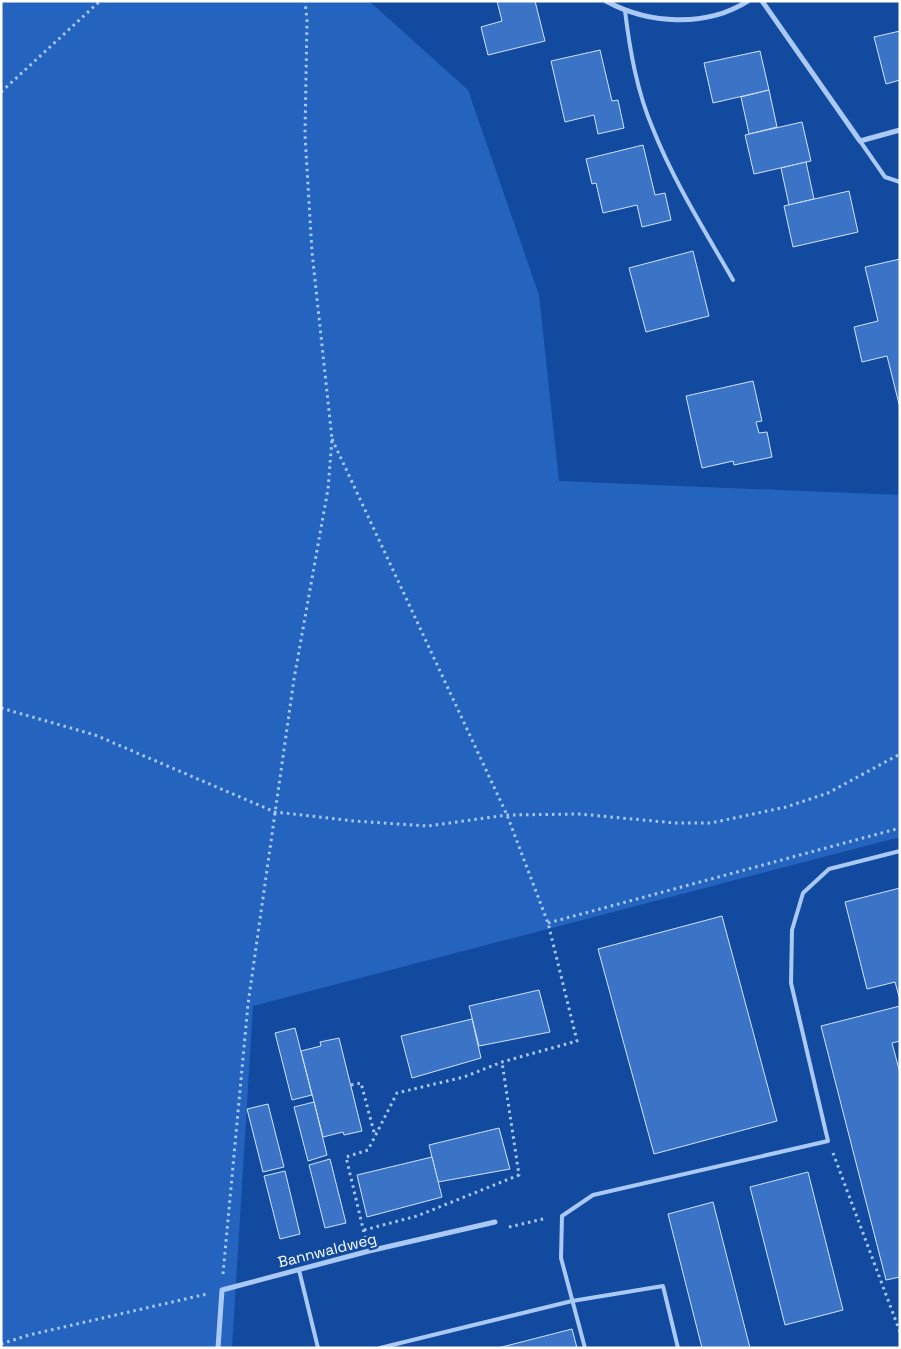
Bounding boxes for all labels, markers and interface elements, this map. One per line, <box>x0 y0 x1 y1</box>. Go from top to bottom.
street label: Bannwaldweg <box>276 1229 378 1271</box>

